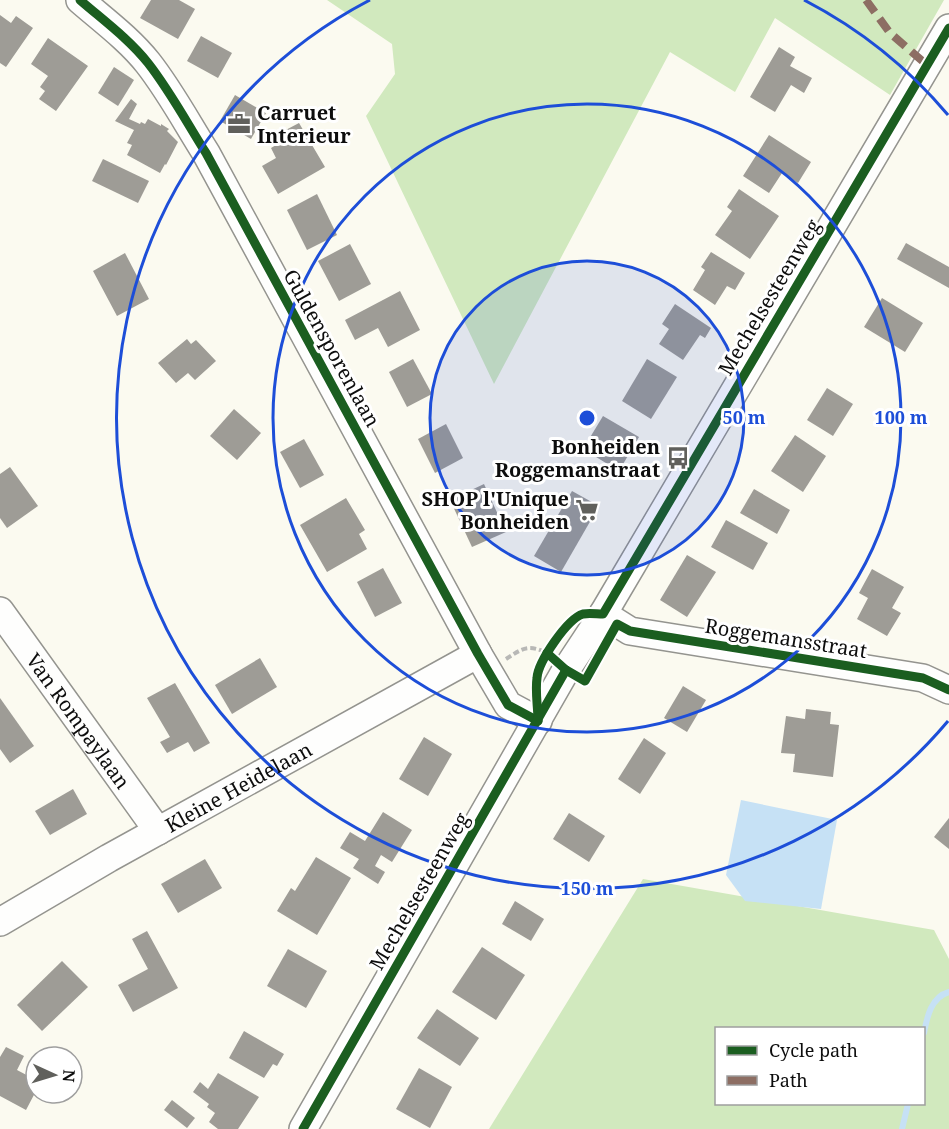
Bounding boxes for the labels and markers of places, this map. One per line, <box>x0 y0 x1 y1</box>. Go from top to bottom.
place label: Carruet Interieur <box>257 99 351 149</box>
office icon: Carruet Interieur <box>226 111 252 137</box>
centre of rings <box>577 408 597 428</box>
place label: Bonheiden Roggemanstraat <box>495 433 660 483</box>
bus stop icon: Bonheiden Roggemanstraat <box>665 445 691 471</box>
place label: SHOP l'Unique Bonheiden <box>421 485 569 535</box>
supermarket icon: SHOP l'Unique Bonheiden <box>574 497 600 523</box>

